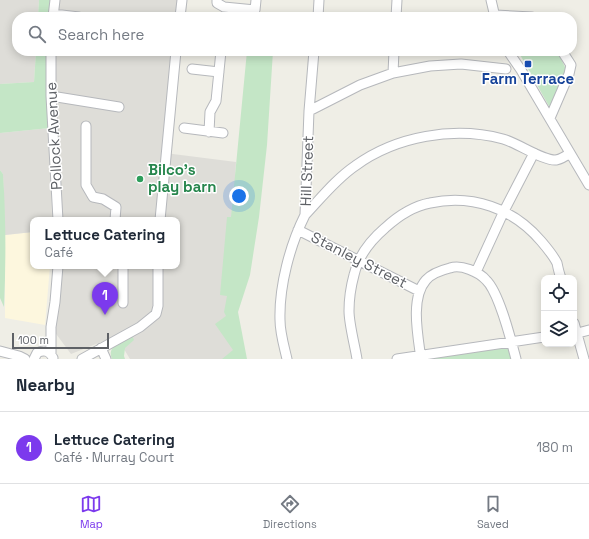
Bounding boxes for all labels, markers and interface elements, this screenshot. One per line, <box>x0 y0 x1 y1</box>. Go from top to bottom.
search box <box>12 12 577 56</box>
icon: search <box>26 23 48 45</box>
text: Search here <box>58 25 144 44</box>
marker: Farm Terrace <box>523 59 533 69</box>
place label: Farm Terrace <box>482 69 575 88</box>
street label: Pollock Avenue <box>41 81 66 191</box>
street label: Hill Street <box>296 135 317 207</box>
place label: Bilco's play barn <box>148 160 217 196</box>
marker: Bilco's play barn <box>135 174 145 184</box>
your location <box>229 186 249 206</box>
popup <box>30 217 180 269</box>
text: Lettuce Catering <box>45 225 165 244</box>
street label: Stanley Street <box>308 227 411 292</box>
text: Café <box>45 244 73 261</box>
map controls <box>541 275 577 347</box>
button: locate <box>541 275 577 311</box>
pin: 1 <box>92 282 118 315</box>
button: layers <box>541 311 577 347</box>
scale bar <box>12 331 109 350</box>
text: 100 m <box>18 333 49 347</box>
text: Nearby <box>16 374 75 396</box>
text: Lettuce Catering <box>54 430 175 449</box>
text: 1 <box>26 439 32 456</box>
text: 180 m <box>537 439 573 456</box>
text: Café · Murray Court <box>54 449 174 466</box>
tab: Map <box>80 493 103 531</box>
tab: Directions <box>263 493 317 531</box>
tab: Saved <box>477 493 509 531</box>

